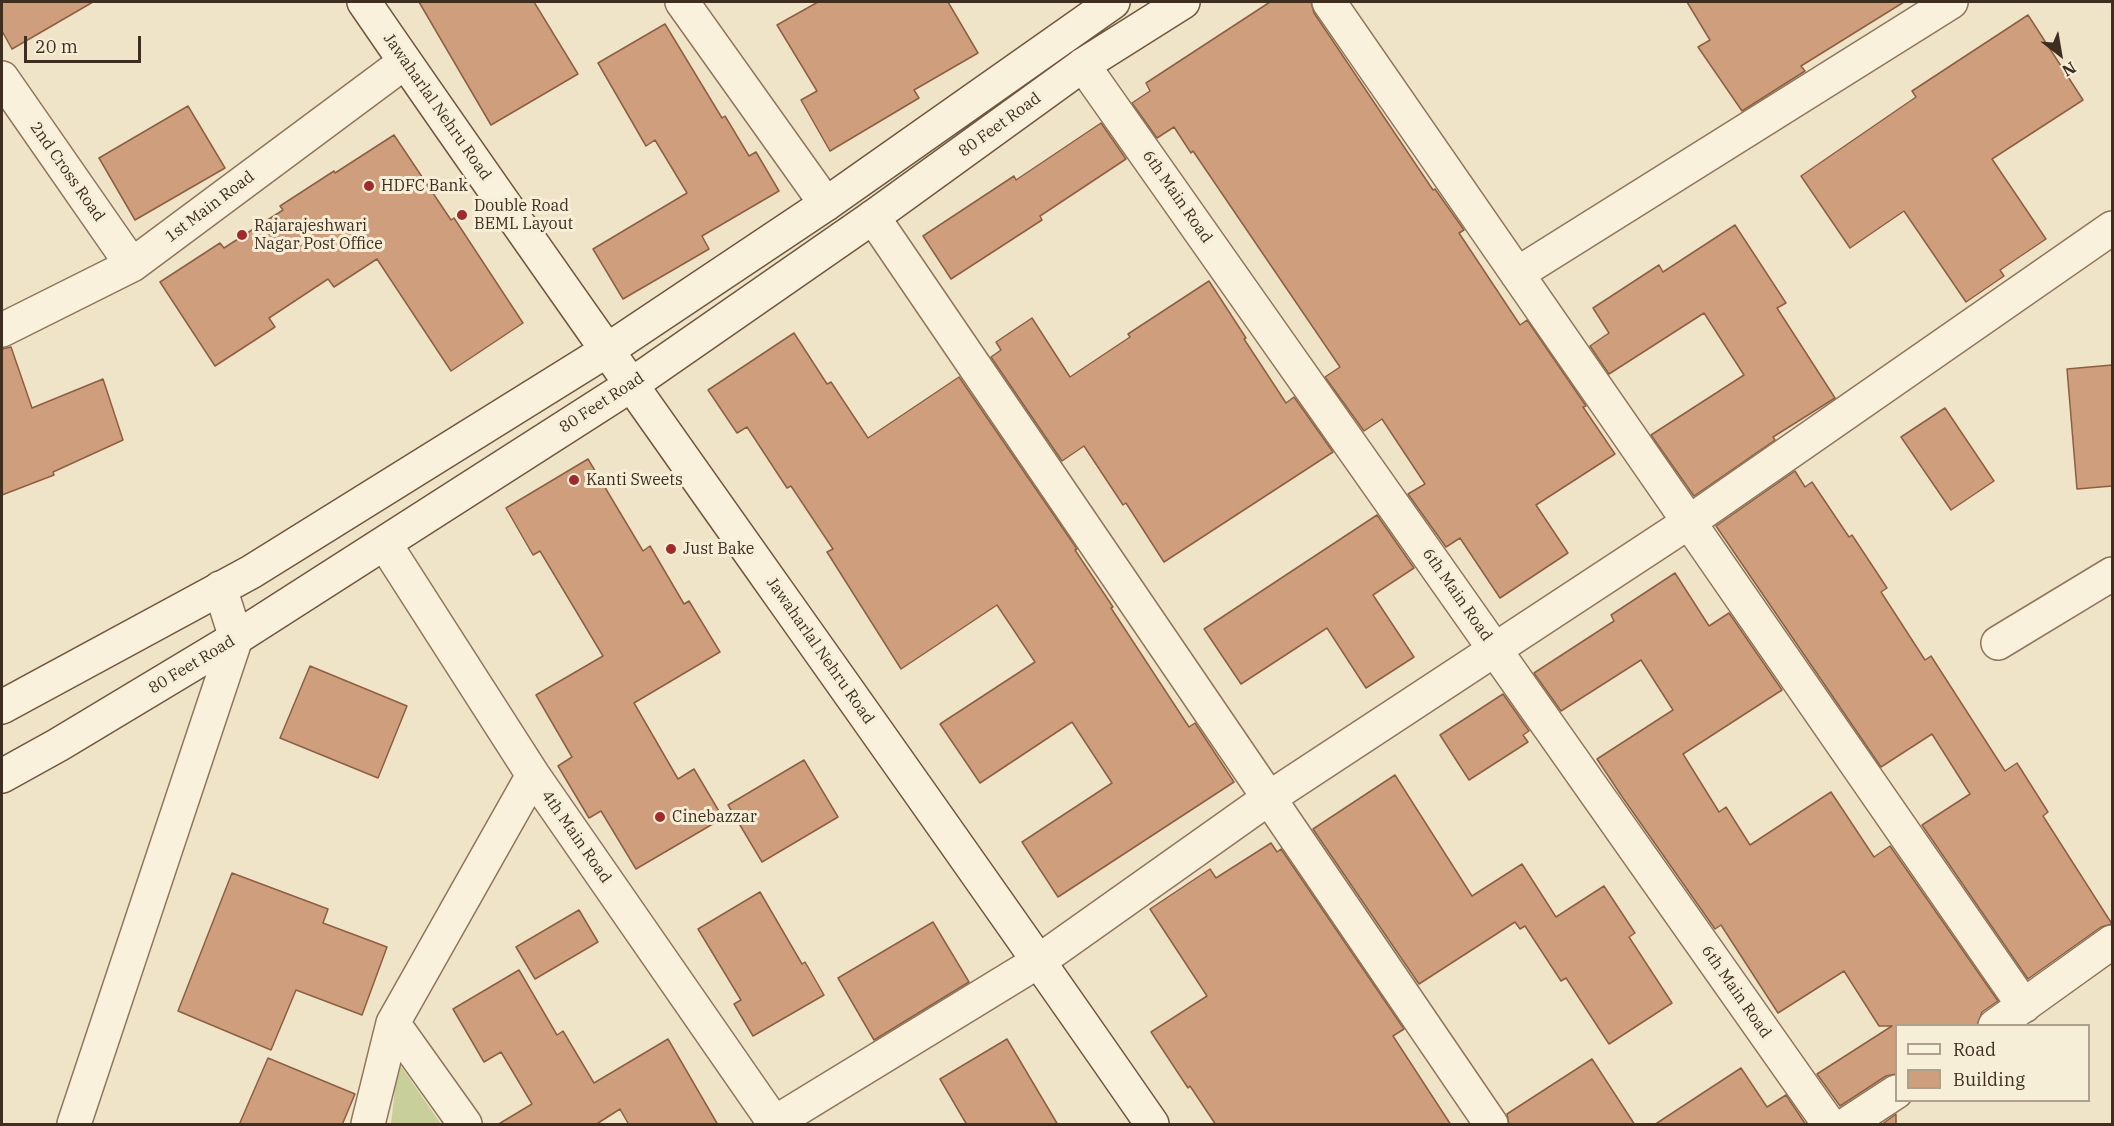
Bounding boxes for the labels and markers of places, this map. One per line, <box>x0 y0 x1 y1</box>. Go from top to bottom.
place label: HDFC Bank <box>381 176 468 196</box>
marker: HDFC Bank <box>362 179 376 193</box>
place label: Double Road BEML Layout <box>474 196 573 234</box>
marker: Double Road BEML Layout <box>455 208 469 222</box>
place label: Rajarajeshwari Nagar Post Office <box>254 216 383 254</box>
marker: Rajarajeshwari Nagar Post Office <box>235 228 249 242</box>
place label: Kanti Sweets <box>586 470 683 490</box>
marker: Kanti Sweets <box>567 473 581 487</box>
place label: Just Bake <box>683 539 754 559</box>
marker: Just Bake <box>664 542 678 556</box>
place label: Cinebazzar <box>672 807 757 827</box>
marker: Cinebazzar <box>653 810 667 824</box>

